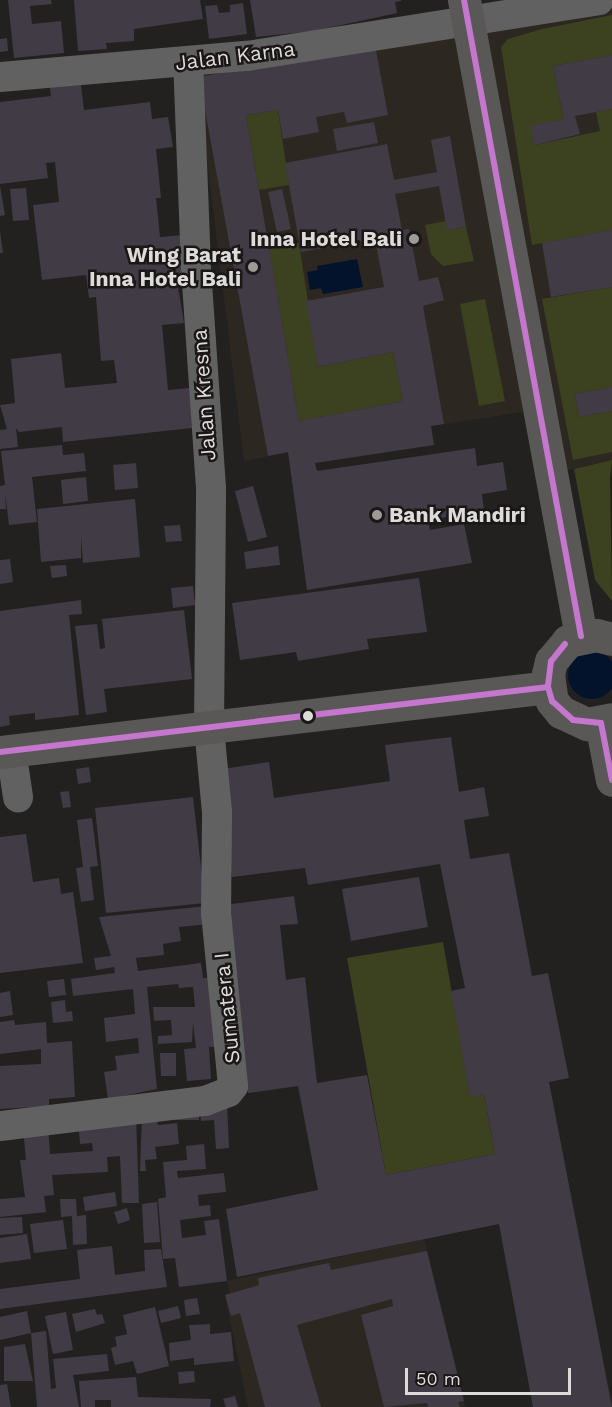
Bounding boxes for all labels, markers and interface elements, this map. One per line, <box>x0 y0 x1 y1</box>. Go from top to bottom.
street label: Jalan Karna <box>174 36 296 76</box>
place label: Inna Hotel Bali <box>249 226 402 252</box>
marker: Inna Hotel Bali <box>407 232 421 246</box>
place label: Wing Barat Inna Hotel Bali <box>88 242 241 292</box>
marker: Wing Barat Inna Hotel Bali <box>246 260 260 274</box>
street label: Jalan Kresna <box>187 328 221 462</box>
place label: Bank Mandiri <box>389 502 526 528</box>
marker: Bank Mandiri <box>370 508 384 522</box>
unlabelled marker <box>302 710 314 722</box>
street label: Sumatera I <box>209 951 245 1065</box>
scale bar <box>408 1356 574 1394</box>
text: 50 m <box>416 1368 461 1389</box>

